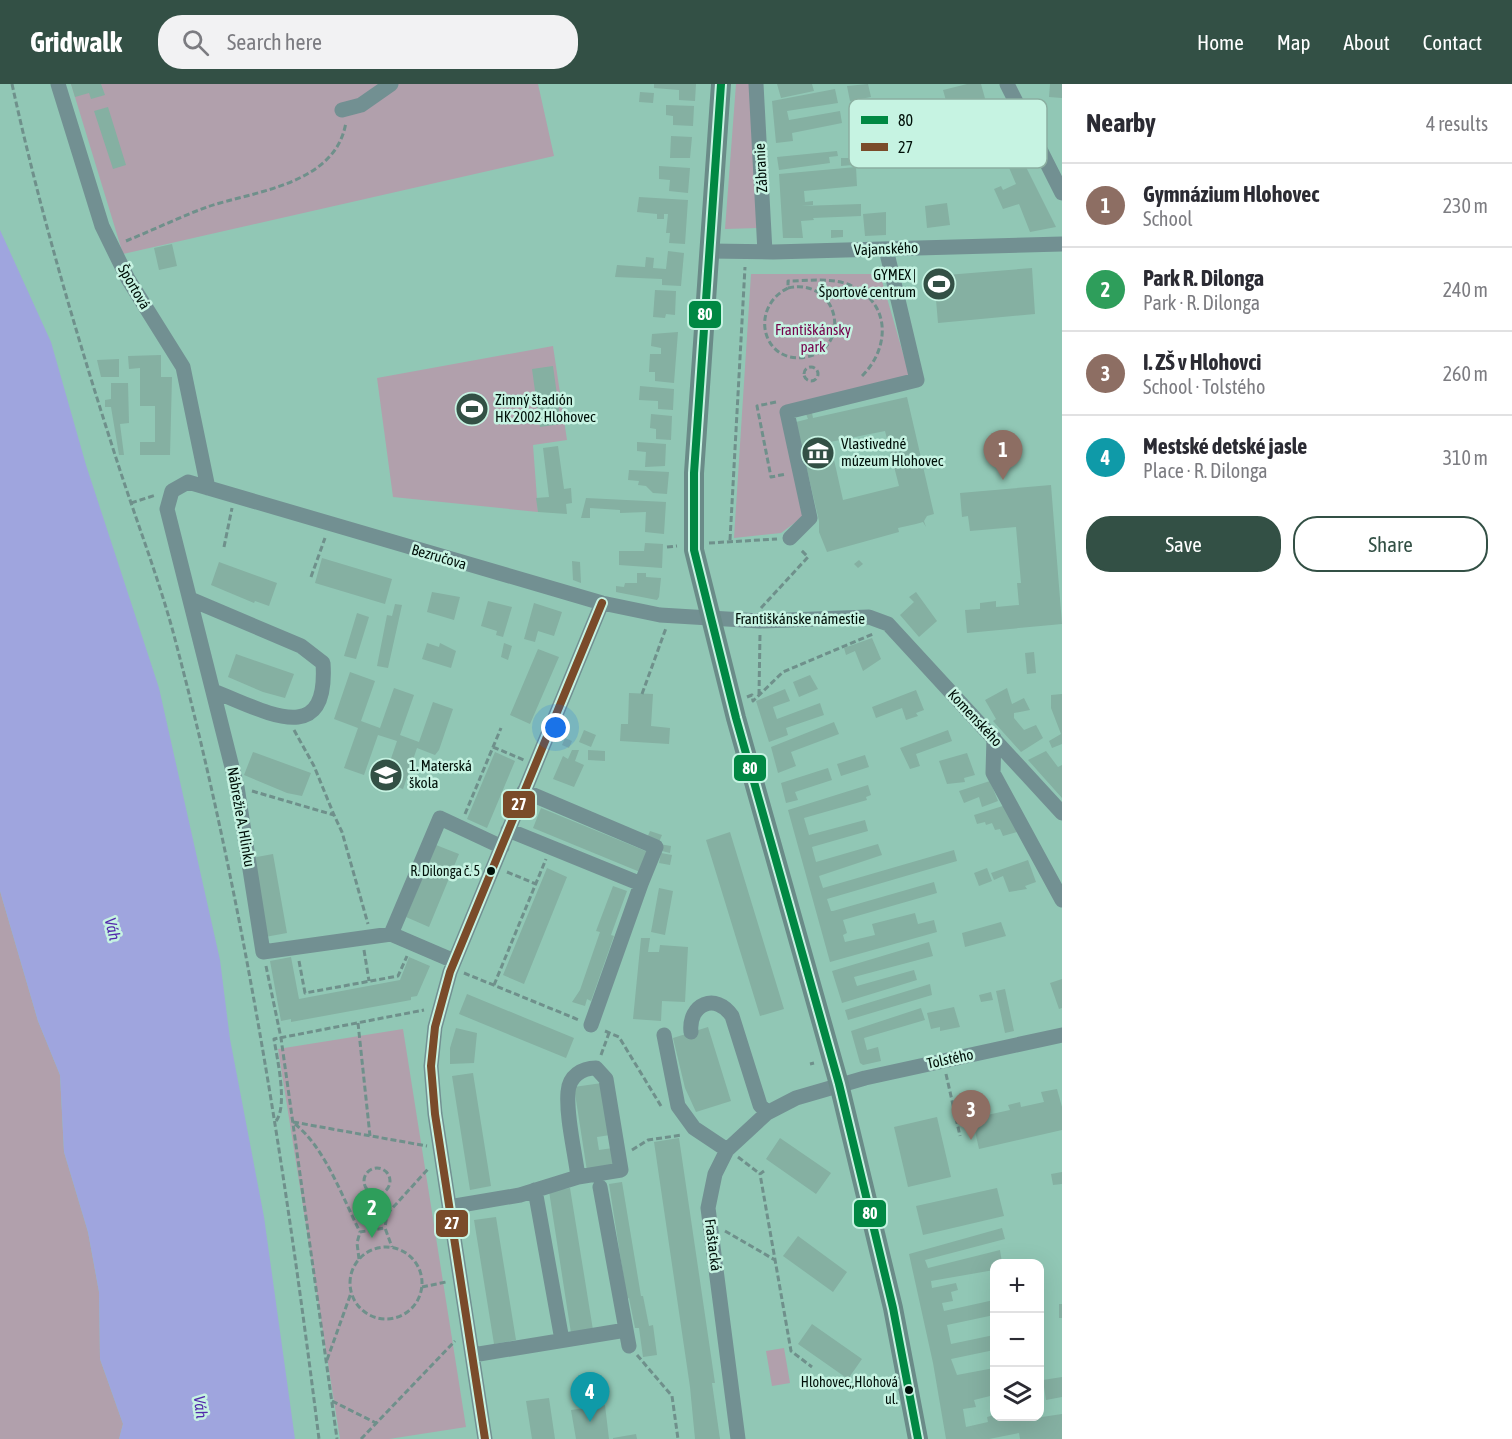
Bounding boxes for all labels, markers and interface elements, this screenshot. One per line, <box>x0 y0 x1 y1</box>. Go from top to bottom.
search box <box>158 15 578 69</box>
text: Gridwalk <box>30 26 122 58</box>
icon: search <box>179 26 212 59</box>
text: Search here <box>227 29 322 55</box>
text: Home <box>1197 30 1244 54</box>
text: Map <box>1277 30 1311 54</box>
text: About <box>1344 30 1390 54</box>
text: Contact <box>1423 30 1482 54</box>
legend <box>849 99 1047 168</box>
text: Nearby <box>1086 108 1156 138</box>
text: 80 <box>898 111 913 129</box>
text: 4 results <box>1426 112 1488 135</box>
text: 27 <box>898 138 913 156</box>
street label: Zábranie <box>751 143 770 193</box>
text: Gymnázium Hlohovec <box>1143 181 1319 207</box>
text: 1 <box>1101 194 1110 217</box>
text: 230 m <box>1443 194 1488 217</box>
text: School <box>1143 207 1193 230</box>
street label: Vajanského <box>854 239 918 258</box>
street label: Športová <box>115 261 154 312</box>
text: Park R. Dilonga <box>1143 265 1264 291</box>
place label: GYMEX | Športové centrum <box>819 266 916 300</box>
sports icon: GYMEX | Športové centrum <box>921 266 957 302</box>
text: 2 <box>1101 278 1110 301</box>
text: 240 m <box>1443 278 1488 301</box>
text: Park · R. Dilonga <box>1143 291 1260 314</box>
line badge: 80 <box>688 300 722 329</box>
text: 80 <box>697 305 713 323</box>
park label: Františkánsky park <box>775 321 851 355</box>
text: I. ZŠ v Hlohovci <box>1143 349 1261 375</box>
text: 3 <box>1101 362 1110 385</box>
text: 260 m <box>1443 362 1488 385</box>
text: School · Tolstého <box>1143 375 1265 398</box>
sports icon: Zimný štadión HK 2002 Hlohovec <box>454 391 490 427</box>
place label: Zimný štadión HK 2002 Hlohovec <box>495 391 596 425</box>
pin: 1 <box>984 430 1022 480</box>
text: Mestské detské jasle <box>1143 433 1307 459</box>
museum icon: Vlastivedné múzeum Hlohovec <box>800 435 836 471</box>
place label: Vlastivedné múzeum Hlohovec <box>841 435 944 469</box>
text: 4 <box>1101 446 1110 469</box>
text: 310 m <box>1443 446 1488 469</box>
text: Place · R. Dilonga <box>1143 459 1267 482</box>
button: Save <box>1086 516 1281 572</box>
button: Share <box>1293 516 1488 572</box>
street label: Bezručova <box>410 541 469 572</box>
street label: Františkánske námestie <box>735 610 865 627</box>
street label: Komenského <box>945 686 1006 750</box>
your location <box>541 713 570 742</box>
line badge: 80 <box>733 754 767 782</box>
school or university icon: 1. Materská škola <box>368 757 404 793</box>
place label: 1. Materská škola <box>409 757 472 791</box>
text: 80 <box>742 759 758 777</box>
street label: Nábrežie A. Hlinku <box>224 766 259 868</box>
line badge: 27 <box>502 790 536 819</box>
text: 27 <box>511 795 527 813</box>
place label: R. Dilonga č. 5 <box>410 863 480 879</box>
marker: R. Dilonga č. 5 <box>485 865 497 877</box>
water label: Váh <box>102 916 124 942</box>
street label: Tolstého <box>925 1045 975 1072</box>
pin: 3 <box>952 1090 990 1140</box>
pin: 2 <box>352 1188 392 1238</box>
line badge: 80 <box>853 1199 887 1228</box>
text: 80 <box>862 1204 878 1222</box>
line badge: 27 <box>435 1209 469 1238</box>
text: 27 <box>444 1214 460 1232</box>
street label: Fraštacká <box>702 1218 725 1272</box>
map controls <box>990 1259 1044 1421</box>
button: + <box>990 1259 1044 1313</box>
button: − <box>990 1313 1044 1367</box>
button: layers <box>990 1367 1044 1421</box>
pin: 4 <box>570 1372 610 1422</box>
place label: Hlohovec,,Hlohová ul. <box>801 1374 898 1407</box>
marker: Hlohovec,,Hlohová ul. <box>903 1384 915 1396</box>
water label: Váh <box>191 1395 211 1420</box>

